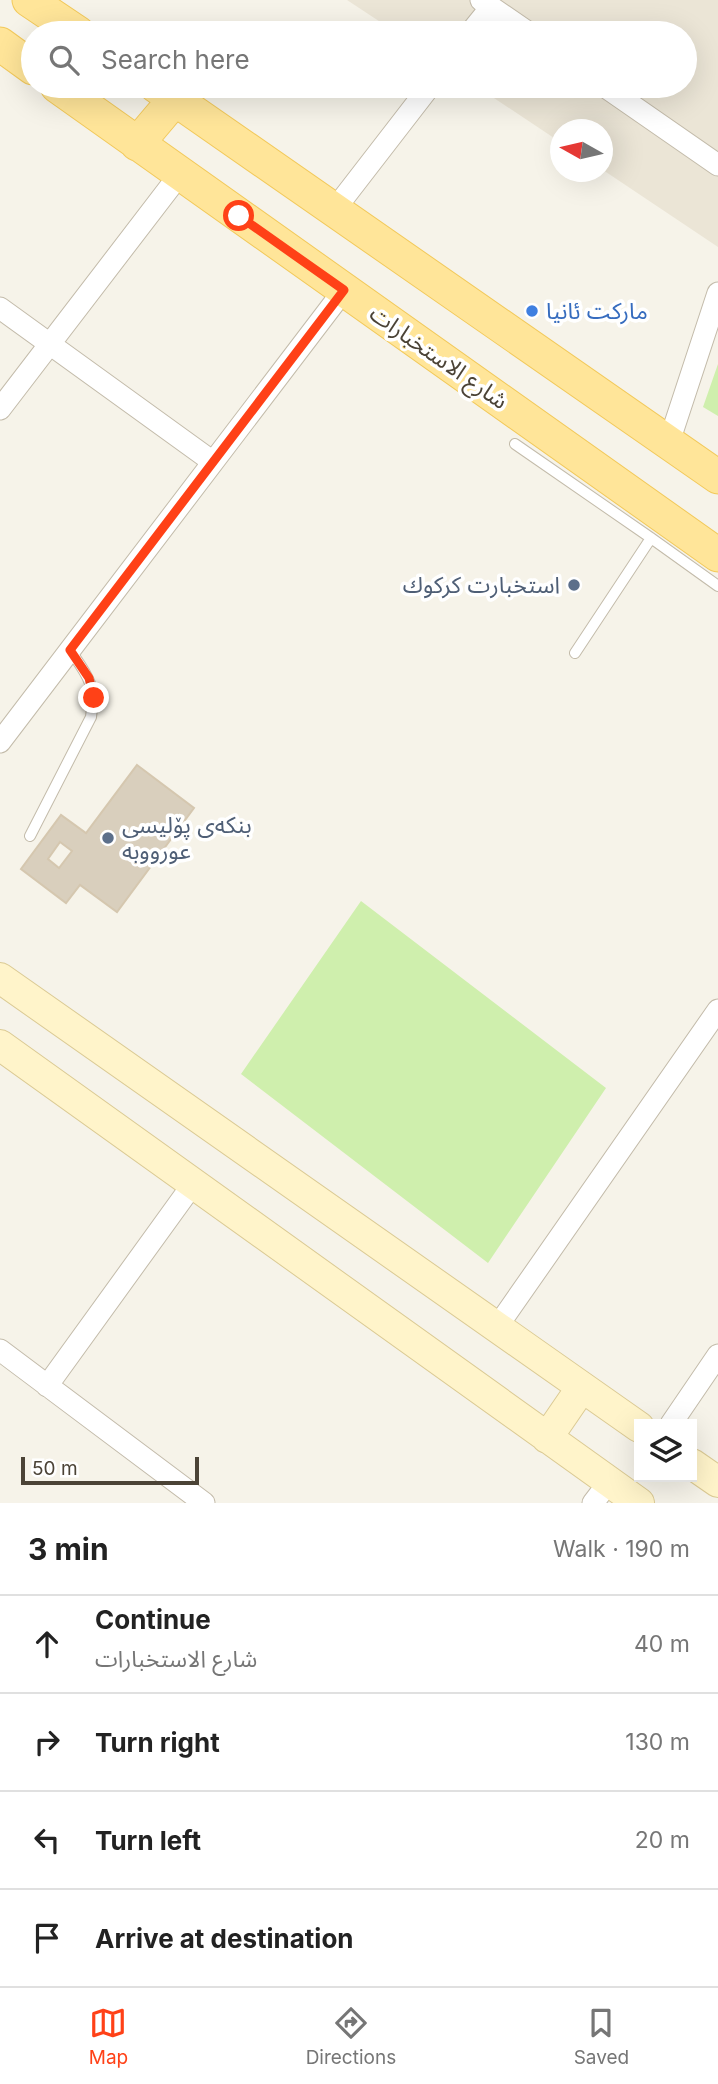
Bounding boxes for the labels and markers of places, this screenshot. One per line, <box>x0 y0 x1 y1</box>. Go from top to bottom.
place label: ماركت ئانيا <box>546 297 648 325</box>
marker: ماركت ئانيا <box>524 303 540 319</box>
place label: استخبارت كركوك <box>403 571 560 599</box>
marker: استخبارت كركوك <box>566 577 582 593</box>
place label: بنکەی پۆلیسی عورووبە <box>122 811 252 865</box>
marker: بنکەی پۆلیسی عورووبە <box>100 830 116 846</box>

